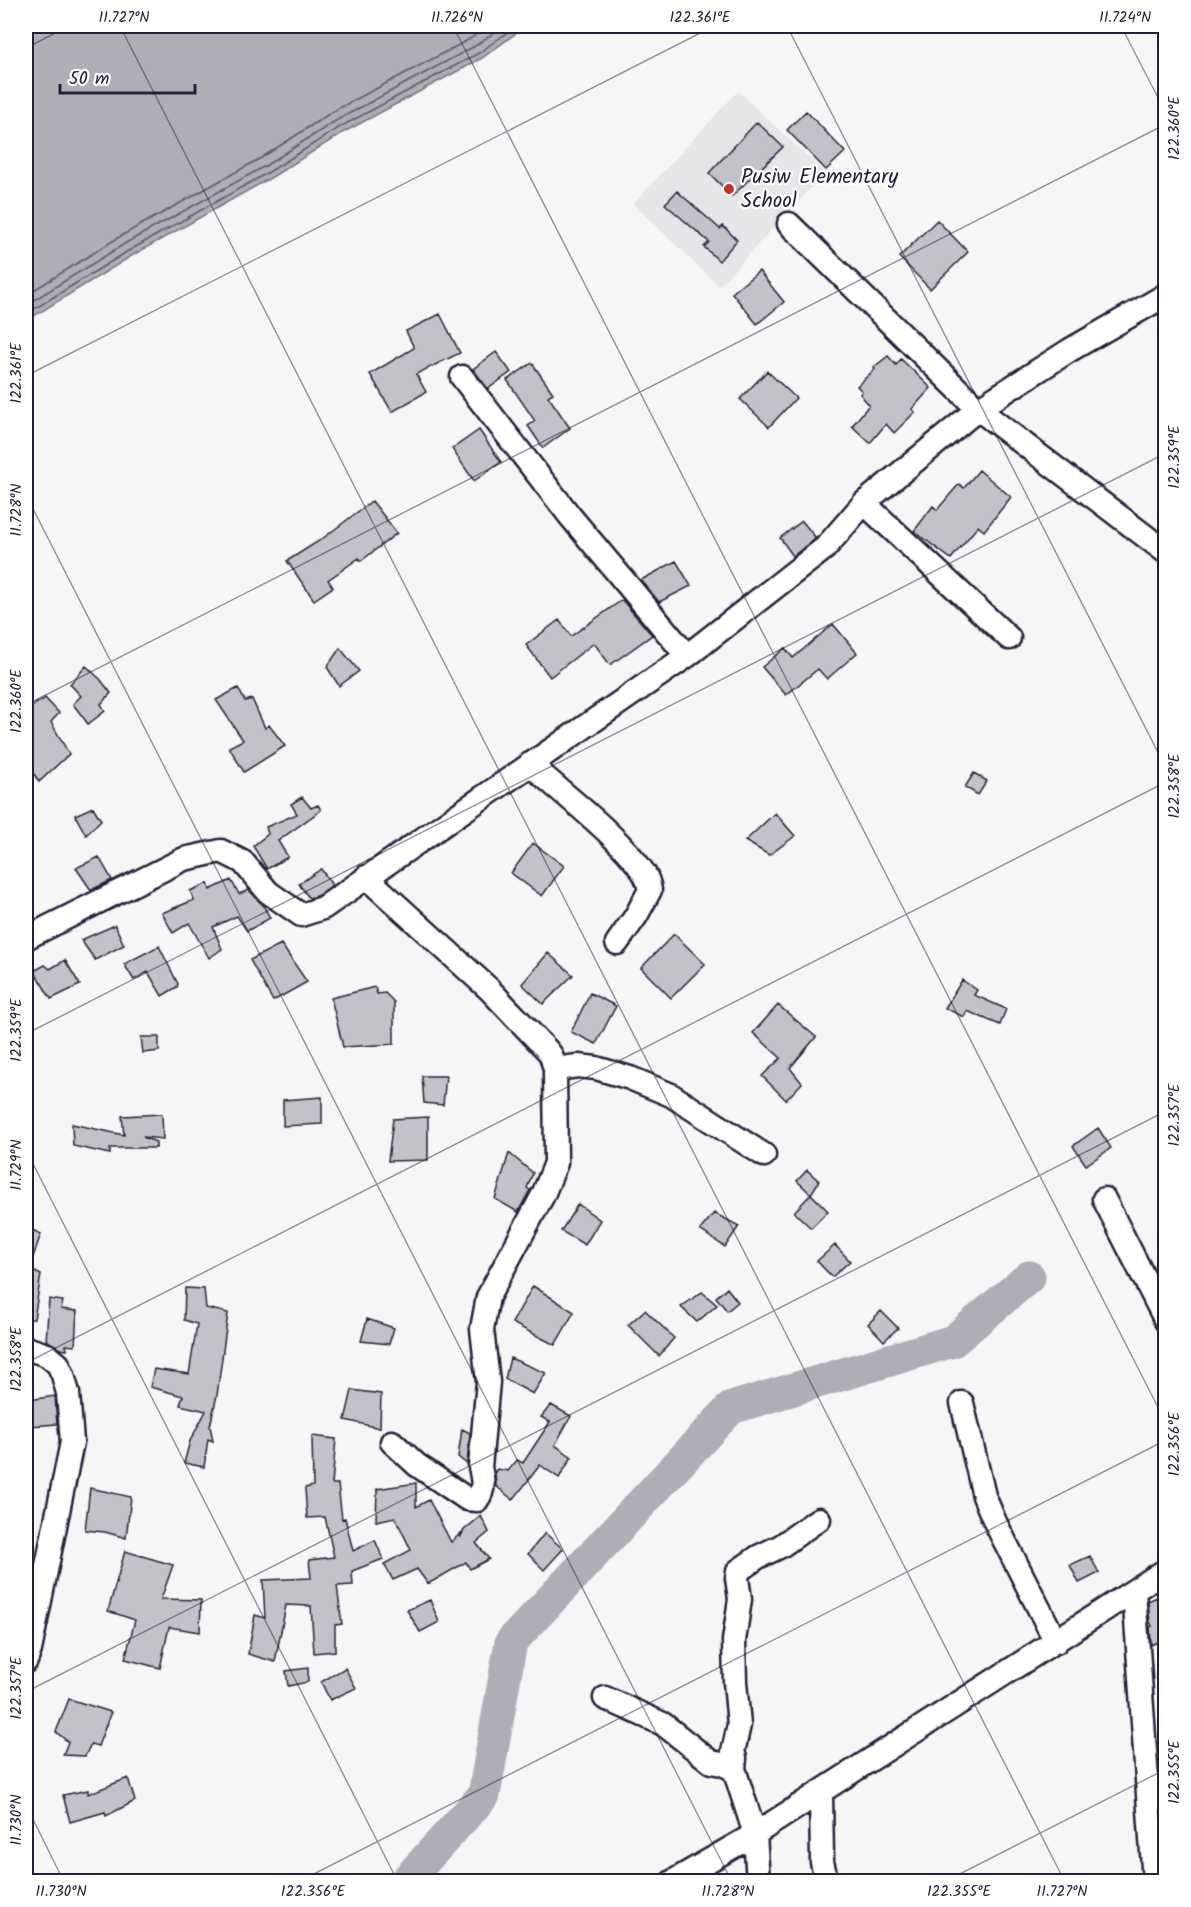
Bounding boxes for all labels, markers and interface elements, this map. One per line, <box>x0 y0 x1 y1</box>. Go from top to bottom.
text: 11.727°N <box>99 6 149 30</box>
text: 11.726°N <box>431 6 483 30</box>
text: 122.361°E <box>669 6 732 30</box>
text: 11.724°N <box>1099 6 1151 30</box>
scale bar <box>60 57 195 95</box>
text: 50 m <box>69 65 109 94</box>
text: 122.360°E <box>1163 95 1187 160</box>
place label: Pusiw Elementary School <box>741 161 898 218</box>
marker: Pusiw Elementary School <box>722 182 736 196</box>
text: 122.361°E <box>5 341 29 404</box>
text: 122.359°E <box>1163 424 1187 489</box>
text: 11.728°N <box>5 484 29 536</box>
text: 122.360°E <box>5 668 29 733</box>
text: 122.358°E <box>1163 752 1187 819</box>
text: 122.359°E <box>5 997 29 1062</box>
text: 122.357°E <box>1163 1082 1187 1147</box>
text: 11.729°N <box>5 1139 29 1191</box>
text: 122.358°E <box>5 1325 29 1392</box>
text: 122.356°E <box>1163 1411 1187 1476</box>
text: 122.357°E <box>5 1655 29 1720</box>
text: 122.355°E <box>1163 1739 1187 1804</box>
text: 11.730°N <box>5 1794 29 1846</box>
text: 11.730°N <box>35 1880 87 1904</box>
text: 122.356°E <box>281 1880 346 1904</box>
text: 11.728°N <box>702 1880 754 1904</box>
text: 122.355°E <box>927 1880 992 1904</box>
text: 11.727°N <box>1037 1880 1087 1904</box>

